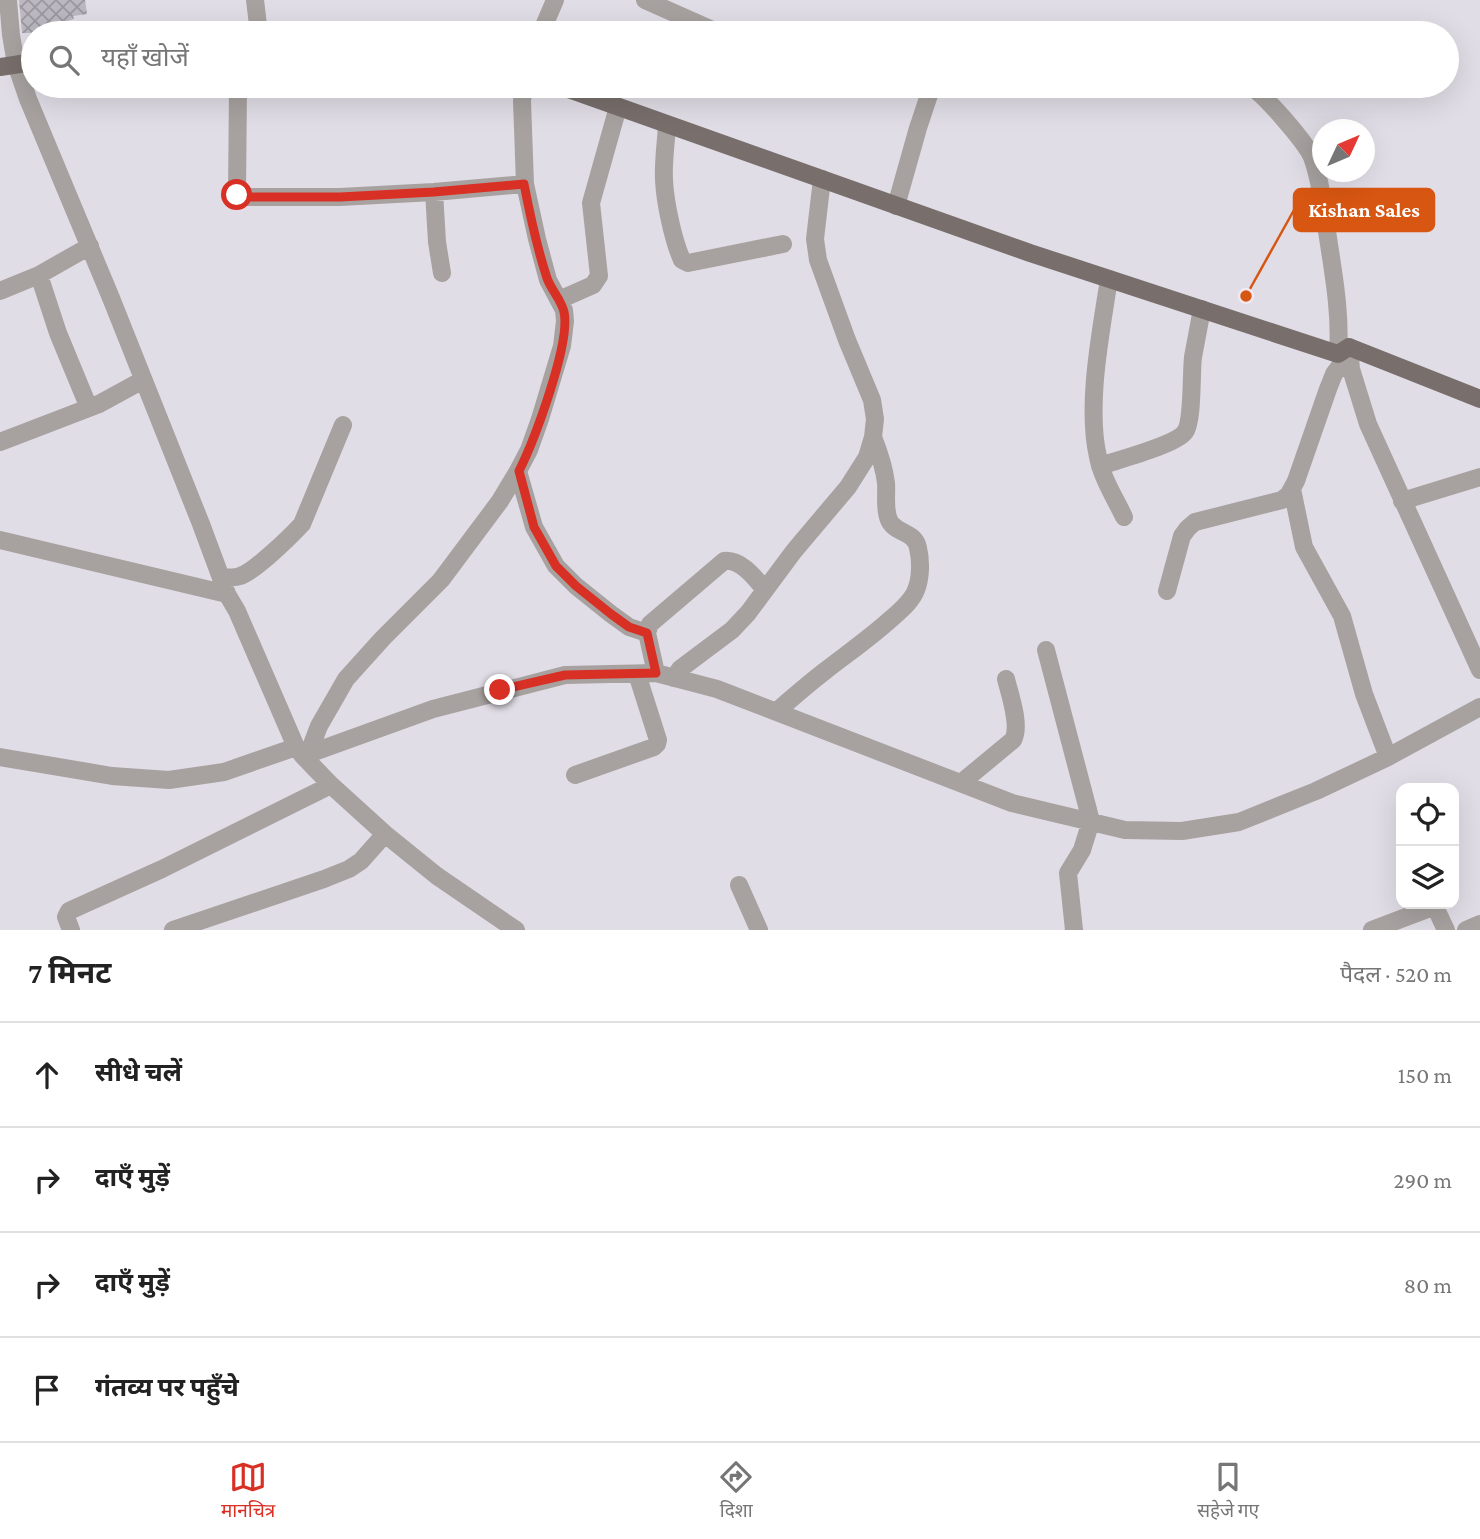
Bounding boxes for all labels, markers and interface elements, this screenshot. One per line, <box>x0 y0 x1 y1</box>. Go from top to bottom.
search box <box>21 21 1459 98</box>
icon: search <box>45 41 83 79</box>
text: यहाँ खोजें <box>101 43 189 72</box>
north arrow <box>1312 119 1375 182</box>
route start <box>221 179 252 210</box>
callout: Kishan Sales <box>1294 189 1434 231</box>
text: Kishan Sales <box>1308 198 1420 222</box>
route end <box>484 674 515 705</box>
map controls <box>1396 783 1459 909</box>
button: locate <box>1396 783 1459 846</box>
button: layers <box>1396 846 1459 909</box>
text: 7 मिनट <box>28 956 111 989</box>
text: पैदल · 520 m <box>1340 961 1452 987</box>
icon: ahead <box>28 1056 66 1094</box>
text: सीधे चलें <box>95 1058 182 1087</box>
text: 150 m <box>1398 1062 1452 1088</box>
icon: right <box>28 1161 66 1199</box>
text: दाएँ मुड़ें <box>95 1163 170 1192</box>
text: 290 m <box>1394 1167 1452 1193</box>
icon: right <box>28 1266 66 1304</box>
text: दाएँ मुड़ें <box>95 1268 170 1297</box>
text: 80 m <box>1404 1272 1452 1298</box>
icon: arrive <box>28 1371 66 1409</box>
text: गंतव्य पर पहुँचे <box>95 1373 239 1402</box>
tab: मानचित्र <box>221 1458 275 1525</box>
tab: दिशा <box>717 1458 755 1525</box>
tab: सहेजे गए <box>1197 1458 1259 1525</box>

